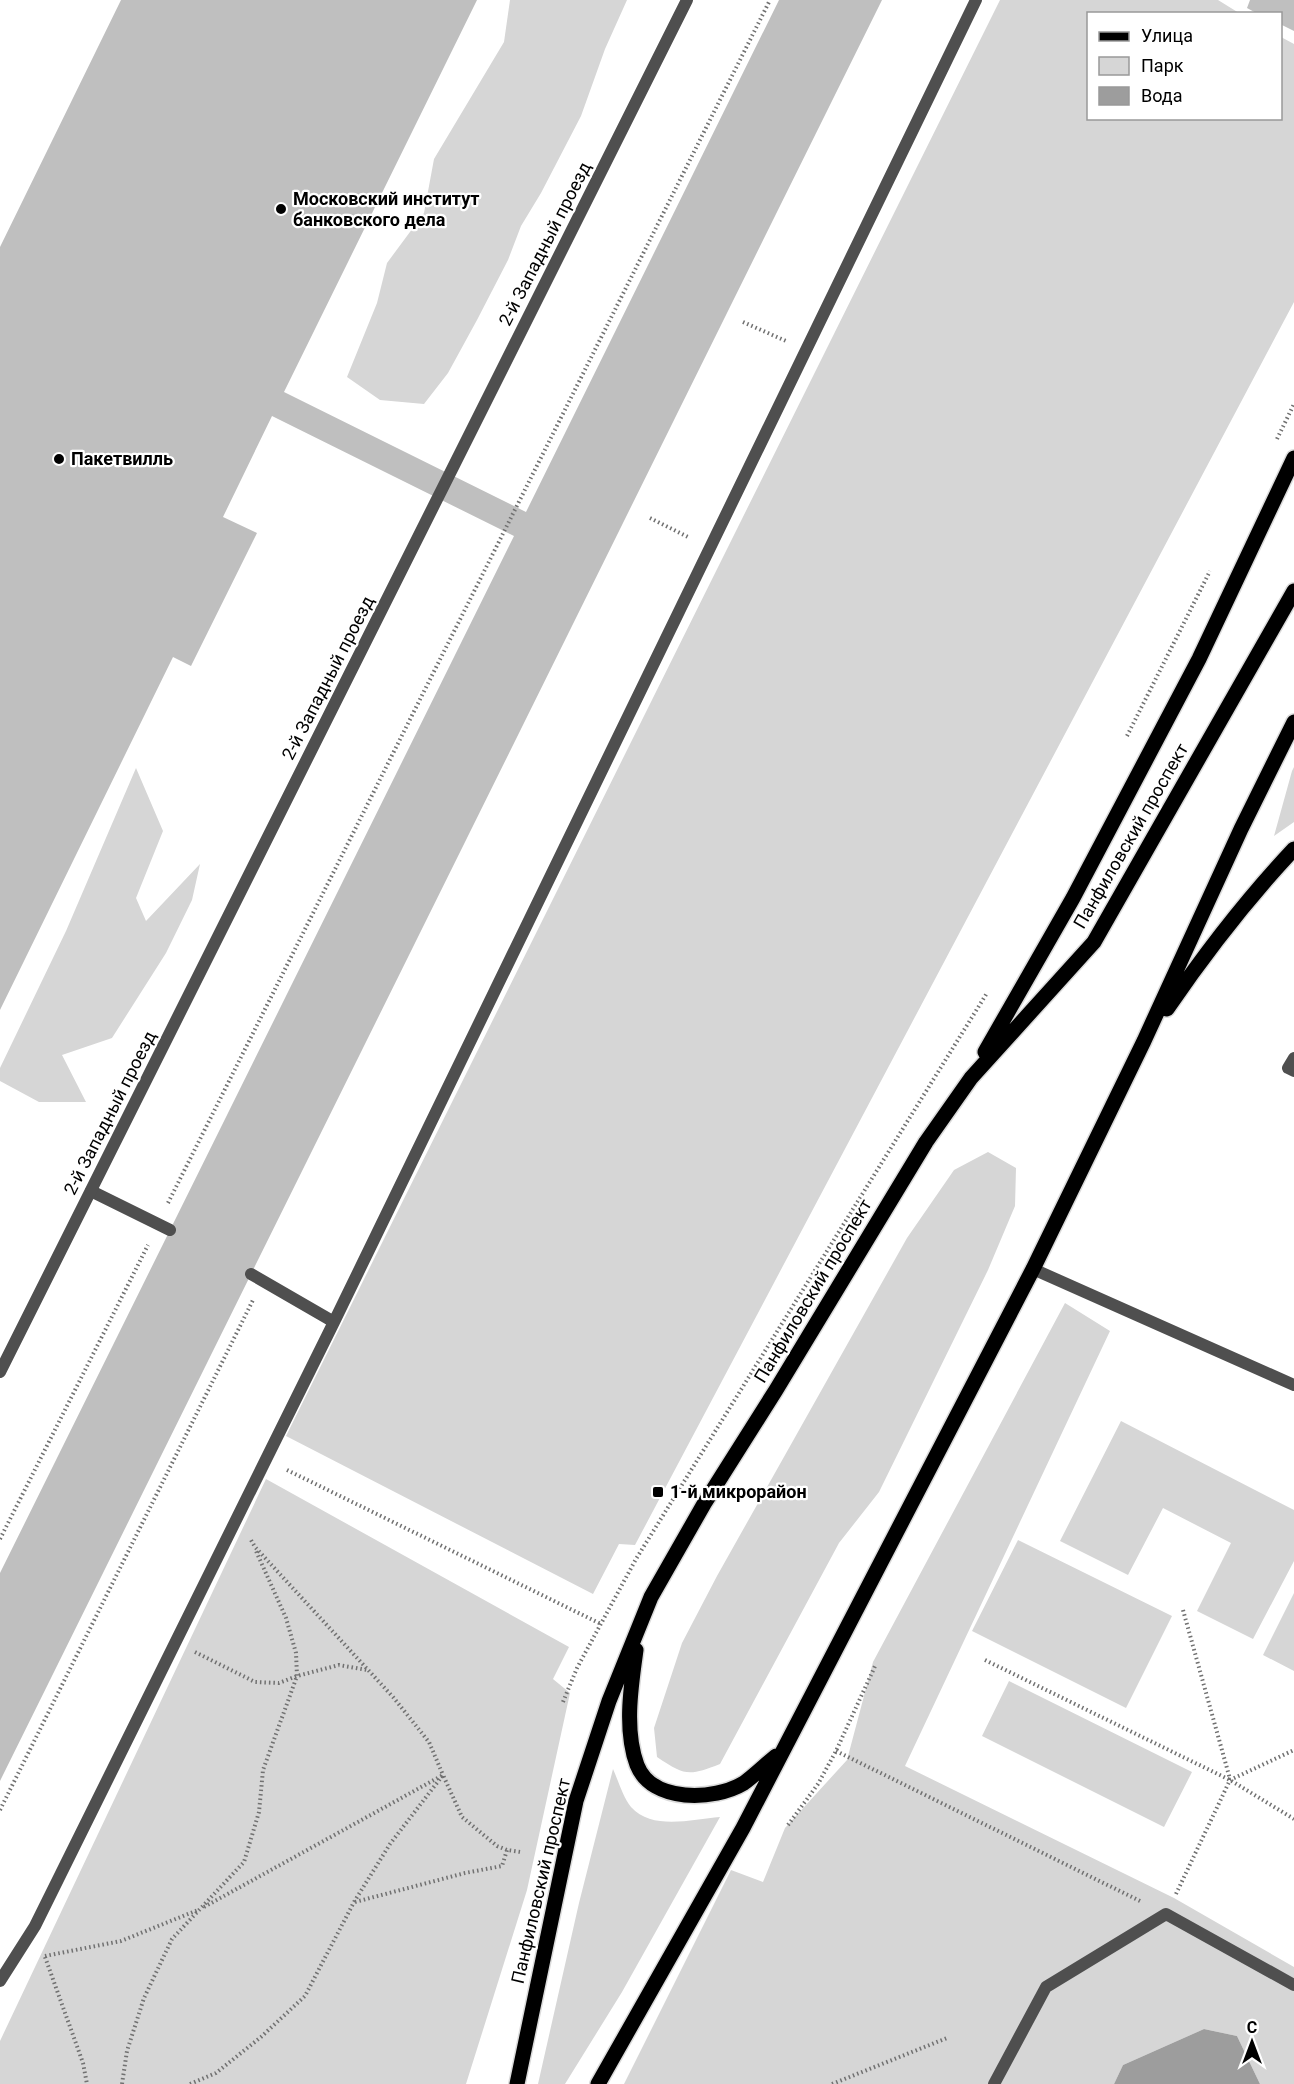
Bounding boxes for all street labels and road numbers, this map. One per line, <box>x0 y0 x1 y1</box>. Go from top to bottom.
street label: 2-й Западный проезд <box>494 158 595 329</box>
street label: 2-й Западный проезд <box>277 592 378 763</box>
street label: Панфиловский проспект <box>1069 739 1192 932</box>
street label: 2-й Западный проезд <box>59 1027 160 1198</box>
street label: Панфиловский проспект <box>749 1195 876 1386</box>
street label: Панфиловский проспект <box>507 1776 574 1986</box>

